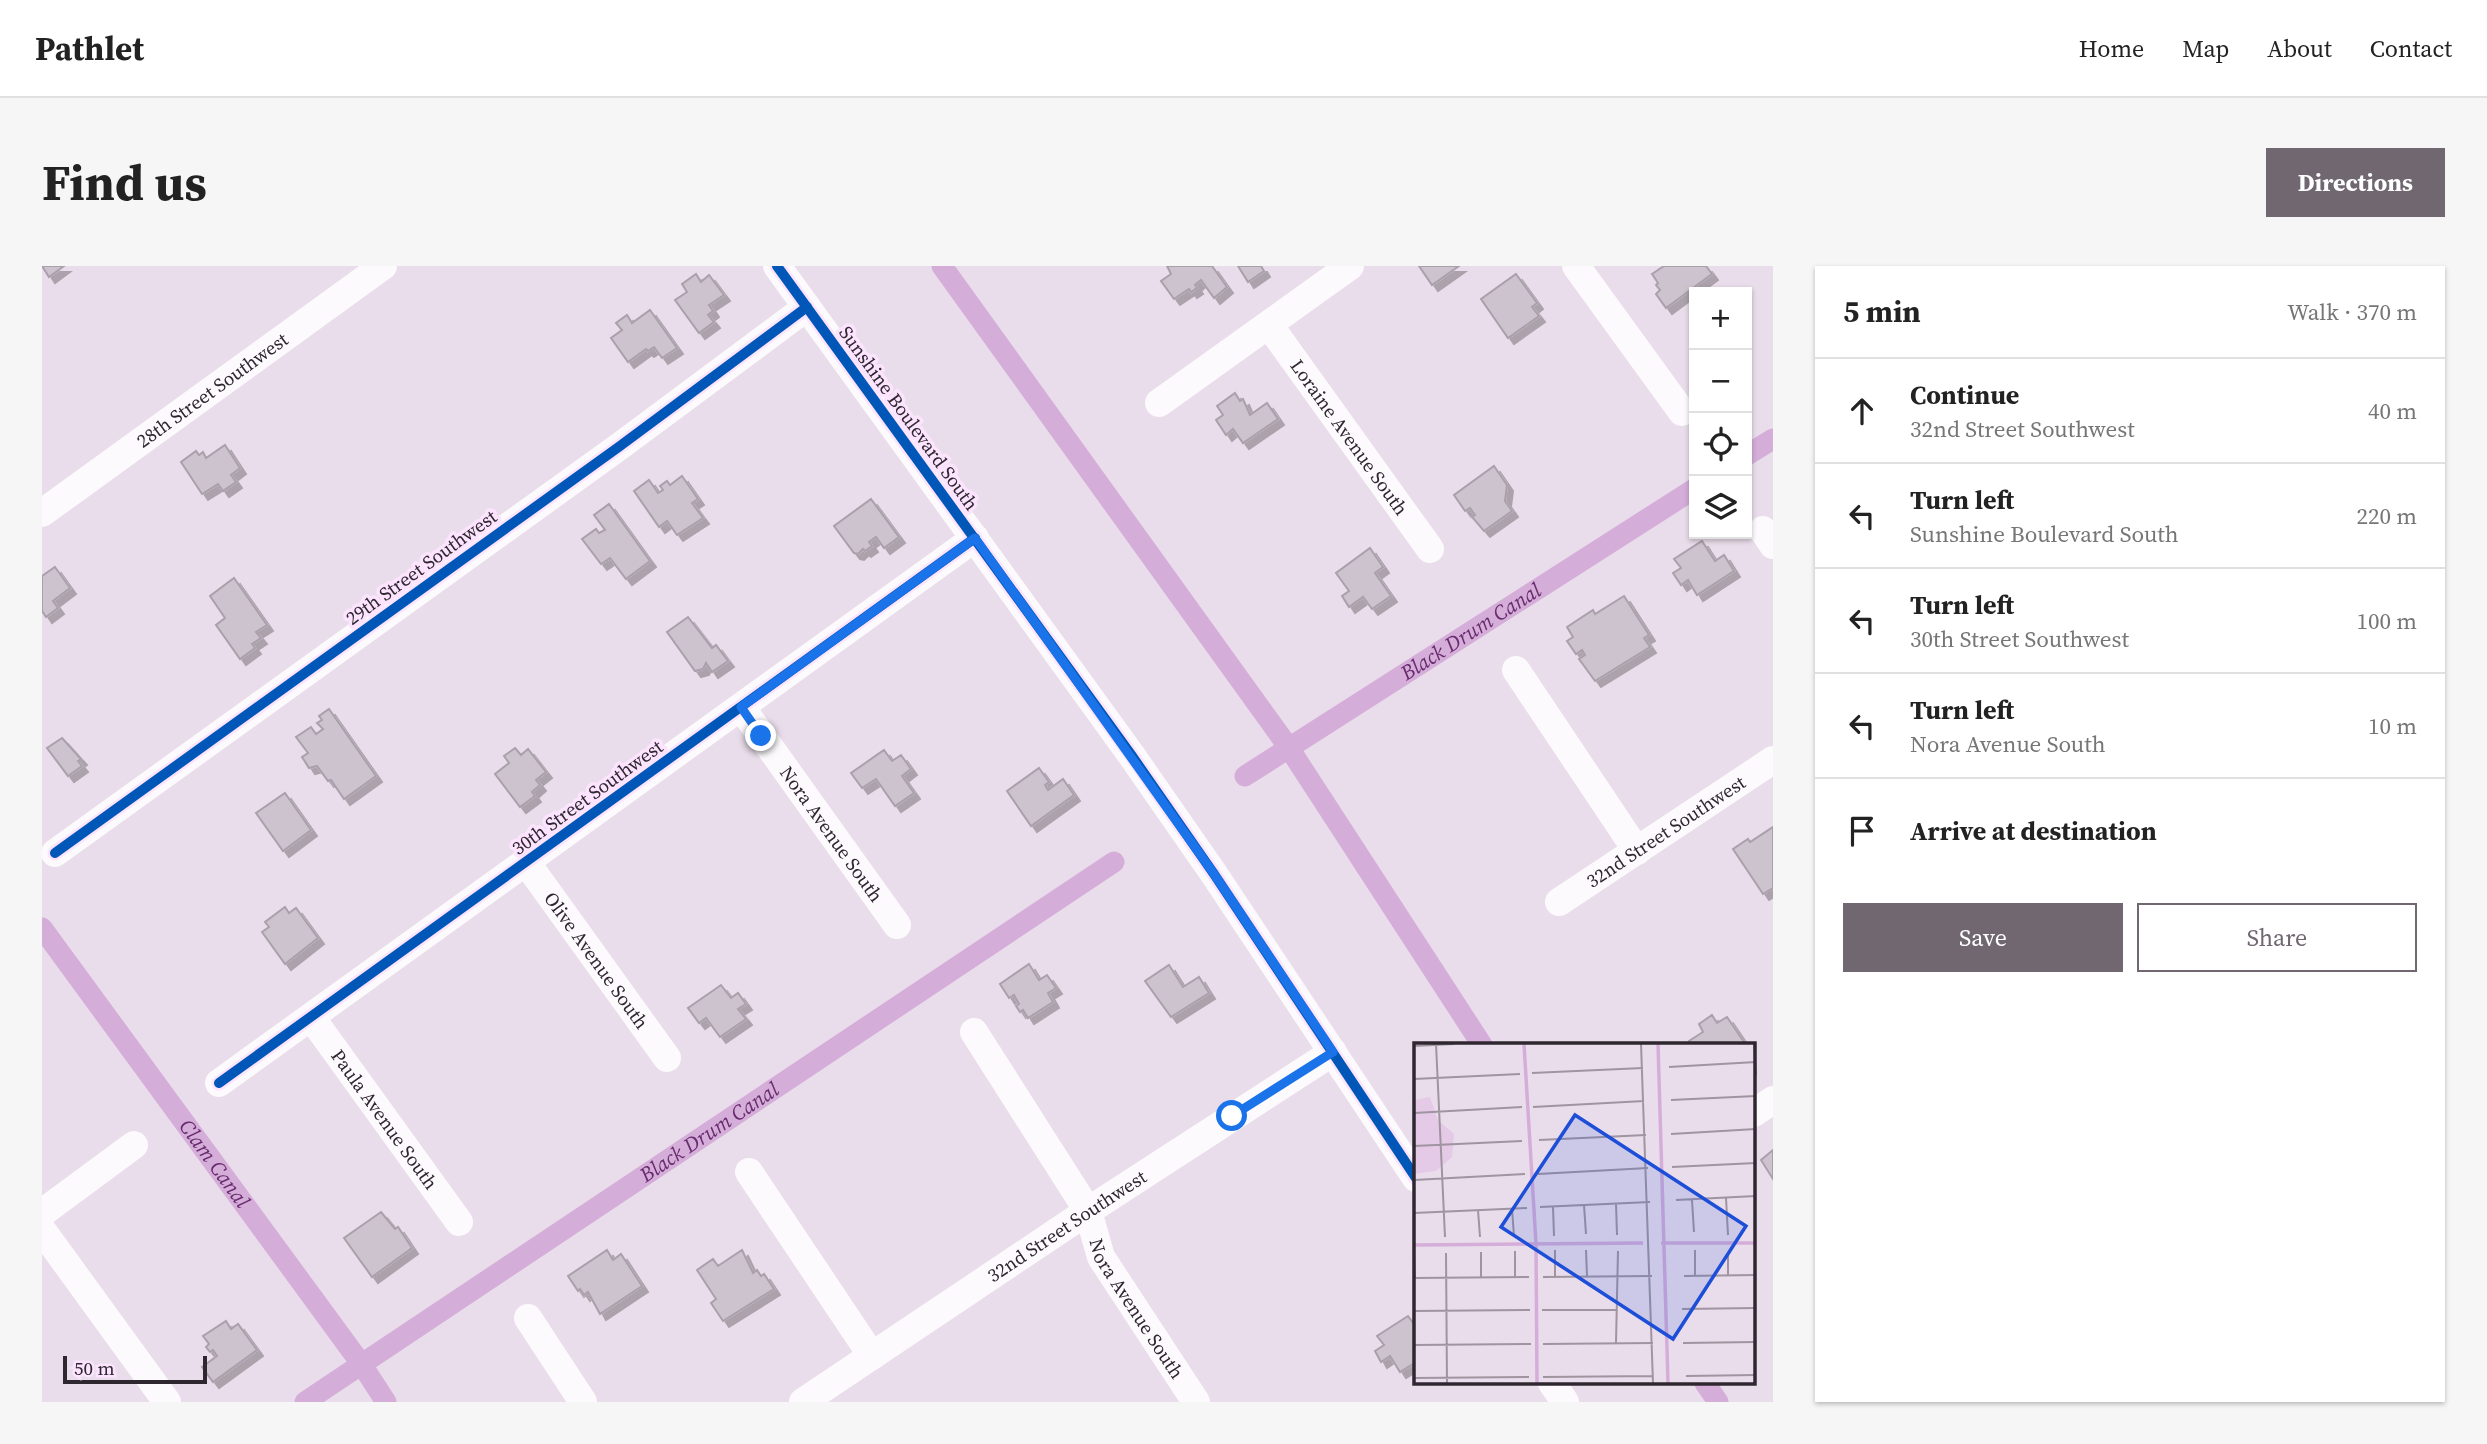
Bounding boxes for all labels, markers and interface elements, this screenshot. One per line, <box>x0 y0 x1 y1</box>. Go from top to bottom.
text: Pathlet <box>35 26 144 71</box>
text: Home <box>2079 32 2144 65</box>
text: Map <box>2182 32 2229 65</box>
text: About <box>2267 32 2332 65</box>
text: Contact <box>2370 32 2452 65</box>
button: Directions <box>2266 148 2445 217</box>
text: Find us <box>42 149 207 216</box>
map controls <box>1689 287 1752 539</box>
button: + <box>1689 287 1752 350</box>
text: 5 min <box>1843 291 1921 332</box>
text: Walk · 370 m <box>2287 296 2417 328</box>
street label: Sunshine Boulevard South <box>833 321 985 515</box>
street label: 28th Street Southwest <box>131 326 294 453</box>
button: − <box>1689 350 1752 413</box>
street label: Loraine Avenue South <box>1285 354 1414 520</box>
text: Continue <box>1910 377 2019 413</box>
icon: ahead <box>1843 392 1881 430</box>
text: 40 m <box>2368 395 2417 427</box>
button: locate <box>1689 413 1752 476</box>
text: 32nd Street Southwest <box>1910 413 2135 445</box>
button: layers <box>1689 476 1752 539</box>
text: Turn left <box>1910 482 2014 518</box>
icon: left <box>1843 497 1881 535</box>
text: 220 m <box>2356 500 2417 532</box>
street label: 29th Street Southwest <box>340 503 502 631</box>
text: Sunshine Boulevard South <box>1910 518 2179 550</box>
water label: Black Drum Canal <box>1394 575 1547 688</box>
text: Turn left <box>1910 587 2014 623</box>
icon: left <box>1843 602 1881 640</box>
text: 100 m <box>2356 605 2417 637</box>
text: 30th Street Southwest <box>1910 623 2129 655</box>
text: Turn left <box>1910 692 2014 728</box>
icon: left <box>1843 707 1881 745</box>
text: 10 m <box>2368 710 2417 742</box>
route end <box>745 720 776 751</box>
text: Nora Avenue South <box>1910 728 2106 760</box>
street label: 30th Street Southwest <box>506 733 668 861</box>
street label: Nora Avenue South <box>774 761 889 907</box>
street label: 32nd Street Southwest <box>1581 769 1751 893</box>
icon: arrive <box>1843 812 1881 850</box>
text: Arrive at destination <box>1910 813 2157 849</box>
street label: Olive Avenue South <box>538 886 655 1034</box>
button: Save <box>1843 903 2123 972</box>
button: Share <box>2137 903 2417 972</box>
inset map <box>1414 1043 1756 1384</box>
street label: Paula Avenue South <box>325 1044 444 1195</box>
water label: Black Drum Canal <box>633 1075 784 1189</box>
route start <box>1216 1100 1247 1131</box>
water label: Clam Canal <box>173 1113 257 1214</box>
street label: 32nd Street Southwest <box>982 1163 1152 1288</box>
street label: Nora Avenue South <box>1083 1235 1190 1384</box>
scale bar <box>63 1353 206 1385</box>
text: 50 m <box>74 1355 115 1381</box>

